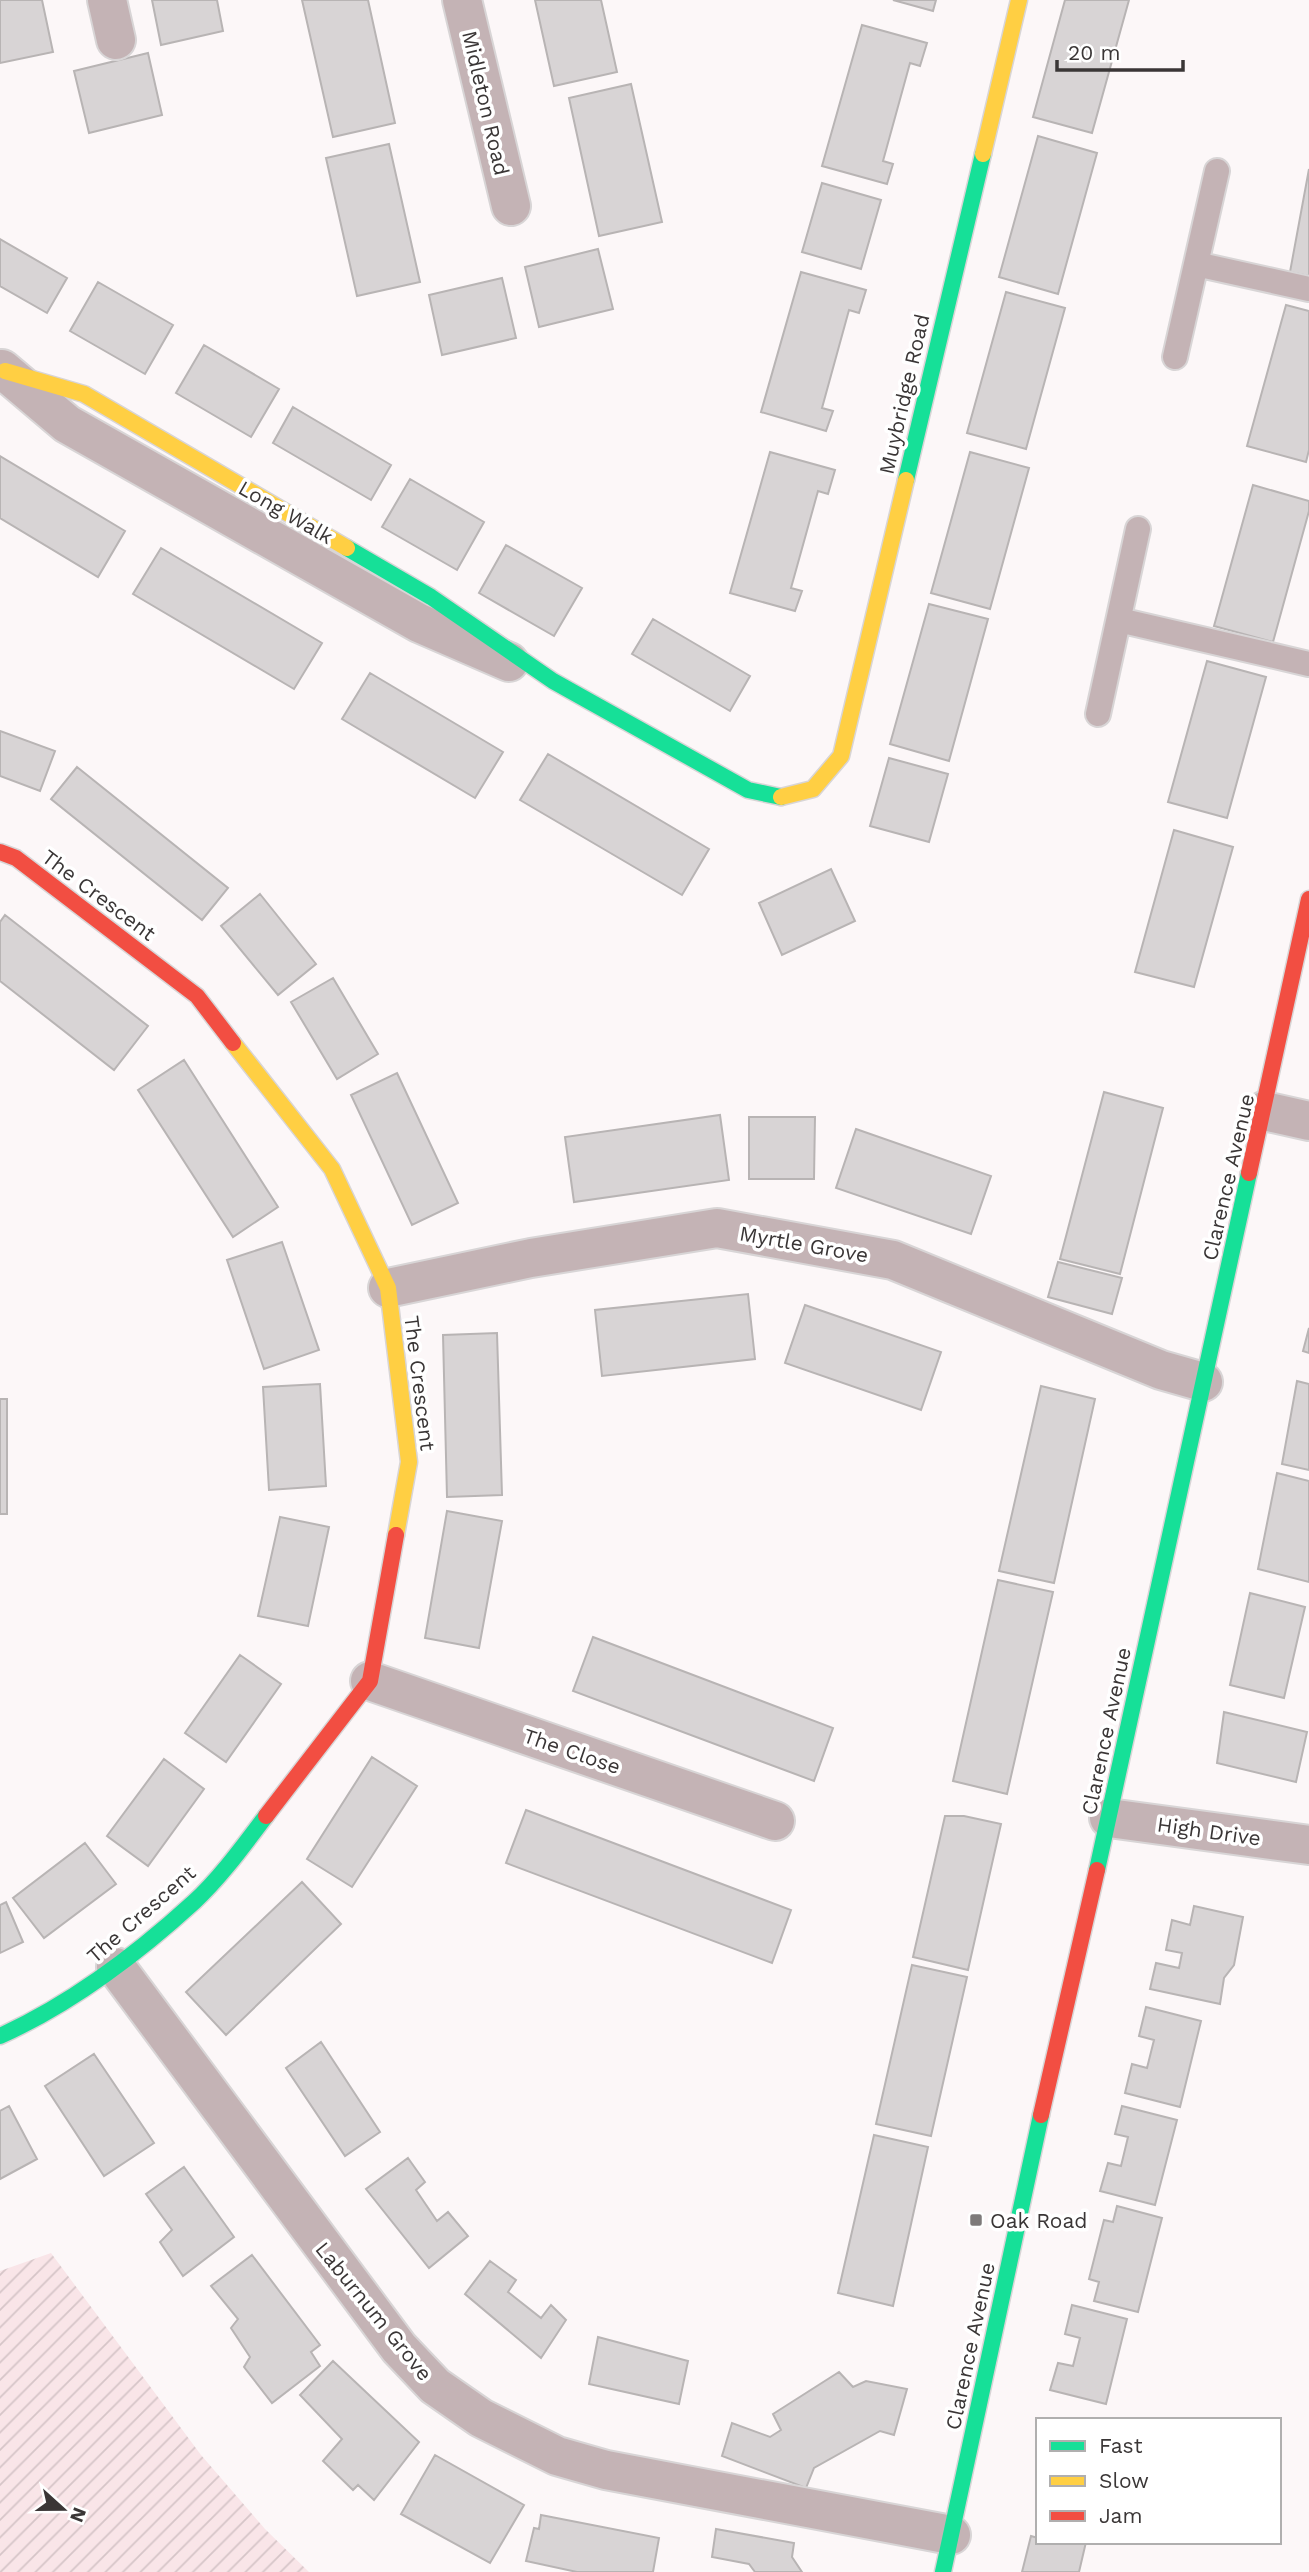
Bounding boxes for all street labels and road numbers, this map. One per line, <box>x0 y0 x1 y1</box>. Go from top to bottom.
street label: Midleton Road <box>457 28 515 178</box>
street label: Muybridge Road <box>873 311 935 477</box>
street label: Long Walk <box>234 475 338 549</box>
street label: The Crescent <box>37 844 161 946</box>
street label: Clarence Avenue <box>1197 1091 1259 1263</box>
street label: Myrtle Grove <box>738 1220 870 1268</box>
street label: The Crescent <box>399 1314 441 1452</box>
street label: Clarence Avenue <box>1076 1645 1136 1817</box>
street label: The Close <box>520 1723 624 1779</box>
street label: High Drive <box>1155 1811 1263 1851</box>
street label: The Crescent <box>82 1860 201 1968</box>
street label: Laburnum Grove <box>310 2237 438 2385</box>
street label: Clarence Avenue <box>940 2260 1000 2432</box>

